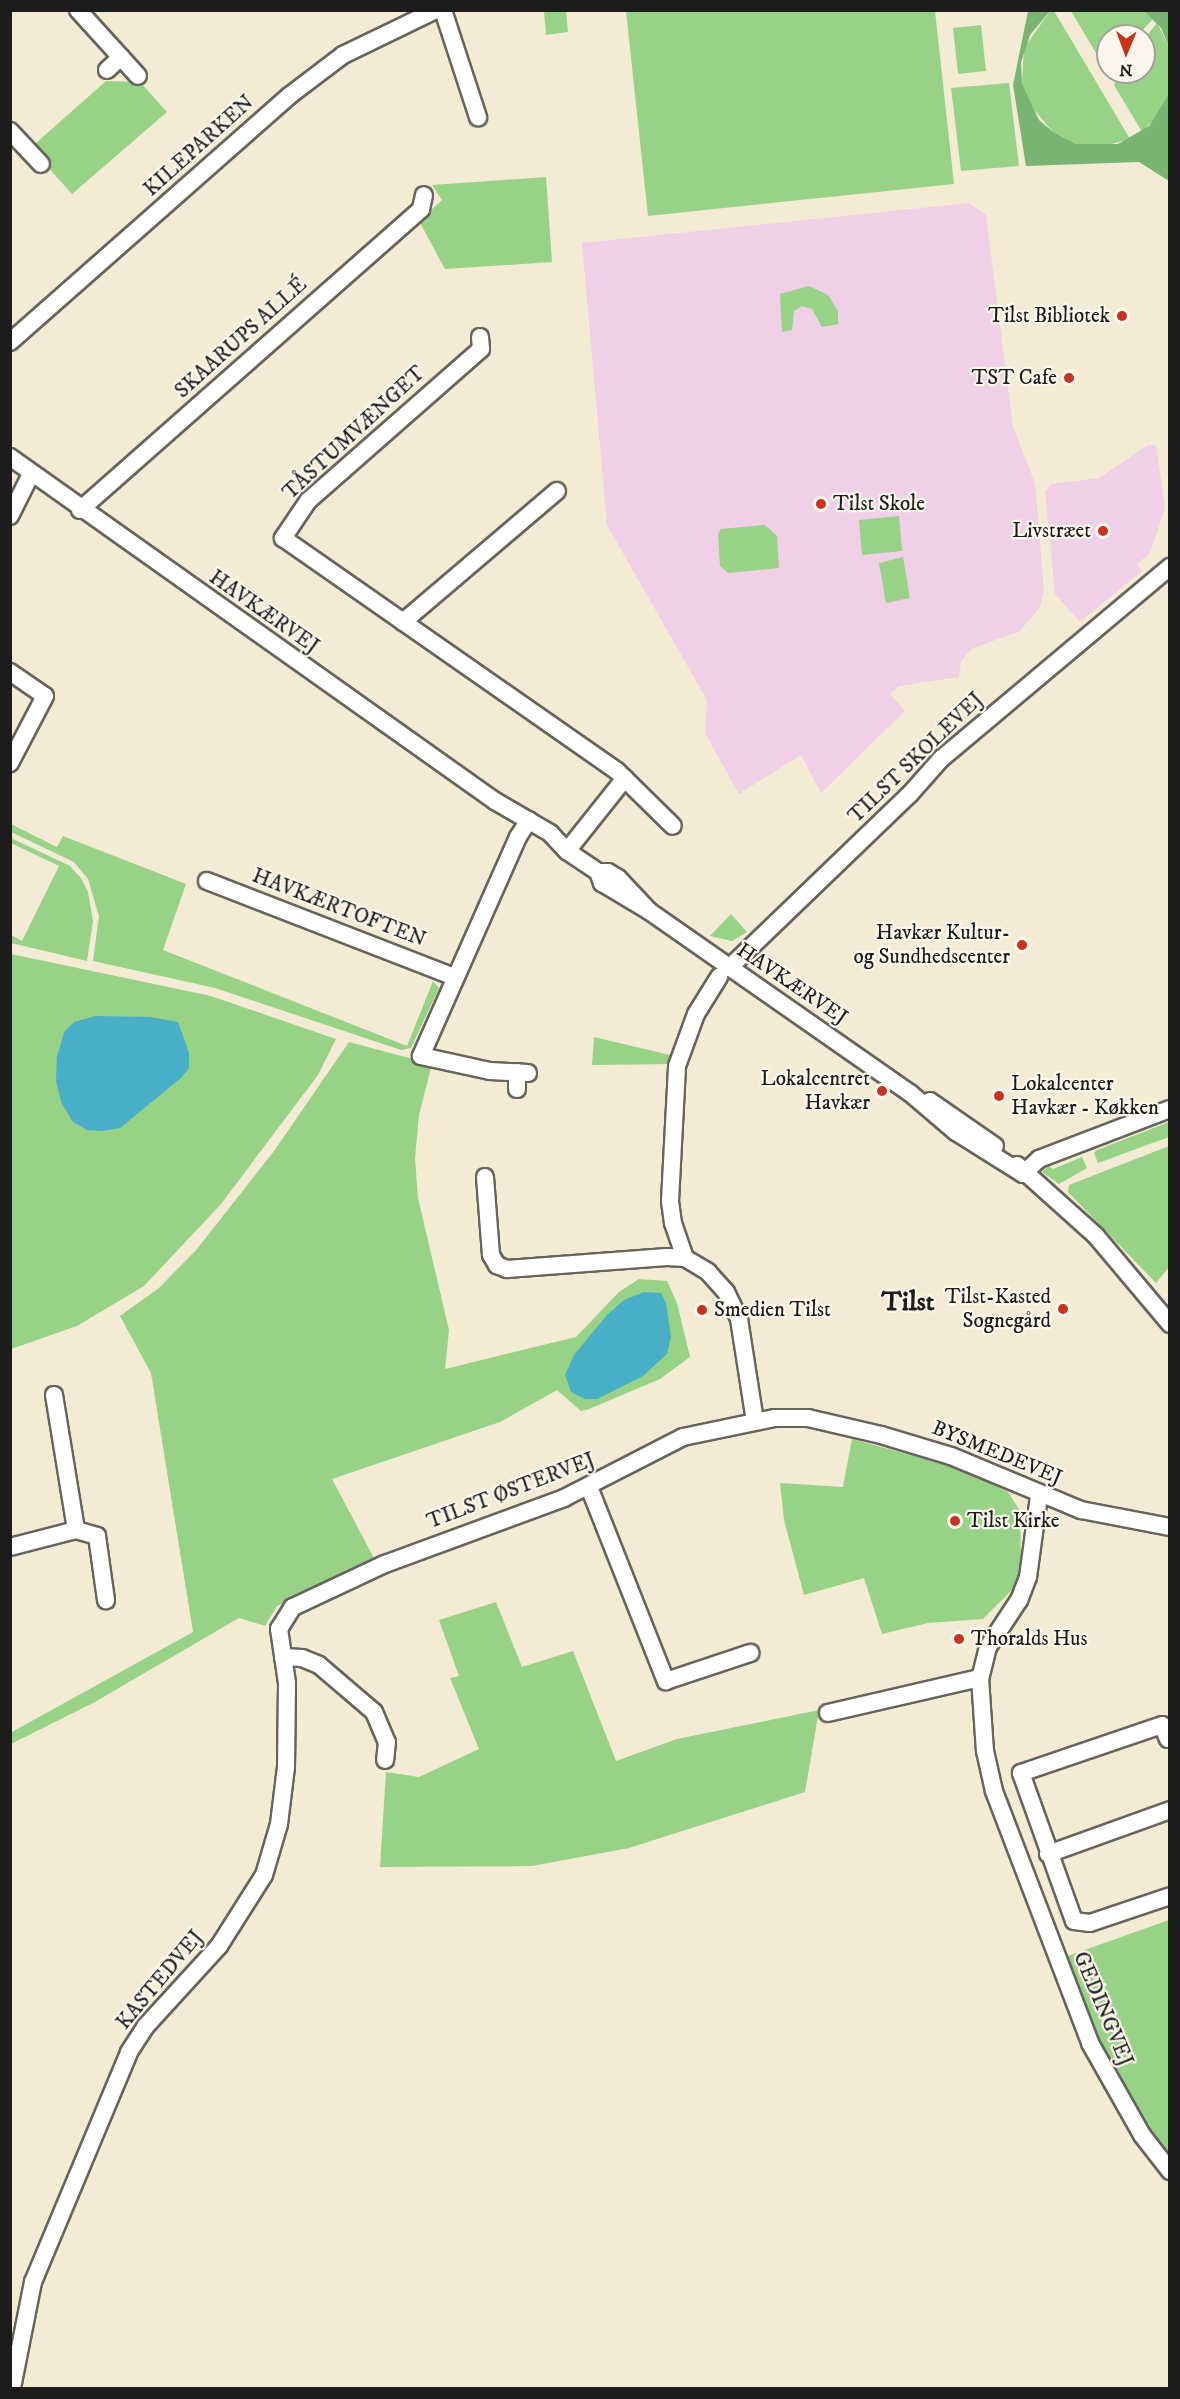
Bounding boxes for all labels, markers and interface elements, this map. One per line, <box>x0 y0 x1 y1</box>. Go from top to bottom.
north arrow <box>1096 24 1156 84</box>
text: N <box>1119 60 1132 80</box>
street label: KILEPARKEN <box>139 90 259 202</box>
street label: SKAARUPS ALLÉ <box>170 272 312 404</box>
place label: Tilst Bibliotek <box>988 303 1110 329</box>
marker: Tilst Bibliotek <box>1115 309 1129 323</box>
street label: TÅSTUMVÆNGET <box>278 361 430 505</box>
place label: TST Cafe <box>971 365 1057 391</box>
marker: TST Cafe <box>1062 371 1076 385</box>
place label: Tilst Skole <box>833 491 925 517</box>
marker: Tilst Skole <box>814 497 828 511</box>
place label: Livstræet <box>1012 518 1091 544</box>
marker: Livstræet <box>1096 524 1110 538</box>
street label: HAVKÆRVEJ <box>204 565 324 659</box>
street label: TILST SKOLEVEJ <box>843 687 989 829</box>
street label: HAVKÆRTOFTEN <box>249 863 429 953</box>
place label: Havkær Kultur- og Sundhedscenter <box>854 920 1010 970</box>
street label: HAVKÆRVEJ <box>732 938 852 1030</box>
marker: Havkær Kultur- og Sundhedscenter <box>1015 938 1029 952</box>
place label: Lokalcentret Havkær <box>761 1066 870 1116</box>
place label: Lokalcenter Havkær - Køkken <box>1011 1071 1159 1121</box>
marker: Lokalcentret Havkær <box>875 1084 889 1098</box>
marker: Lokalcenter Havkær - Køkken <box>992 1089 1006 1103</box>
place label: Tilst-Kasted Sognegård <box>945 1284 1051 1334</box>
district label: Tilst <box>881 1287 935 1319</box>
place label: Smedien Tilst <box>714 1297 831 1323</box>
marker: Tilst-Kasted Sognegård <box>1056 1302 1070 1316</box>
marker: Smedien Tilst <box>695 1303 709 1317</box>
street label: BYSMEDEVEJ <box>928 1415 1066 1491</box>
street label: TILST ØSTERVEJ <box>423 1447 599 1535</box>
place label: Tilst Kirke <box>967 1508 1060 1534</box>
marker: Tilst Kirke <box>948 1514 962 1528</box>
place label: Thoralds Hus <box>971 1626 1087 1652</box>
marker: Thoralds Hus <box>952 1632 966 1646</box>
street label: KASTEDVEJ <box>111 1925 209 2035</box>
street label: GEDINGVEJ <box>1068 1948 1138 2070</box>

